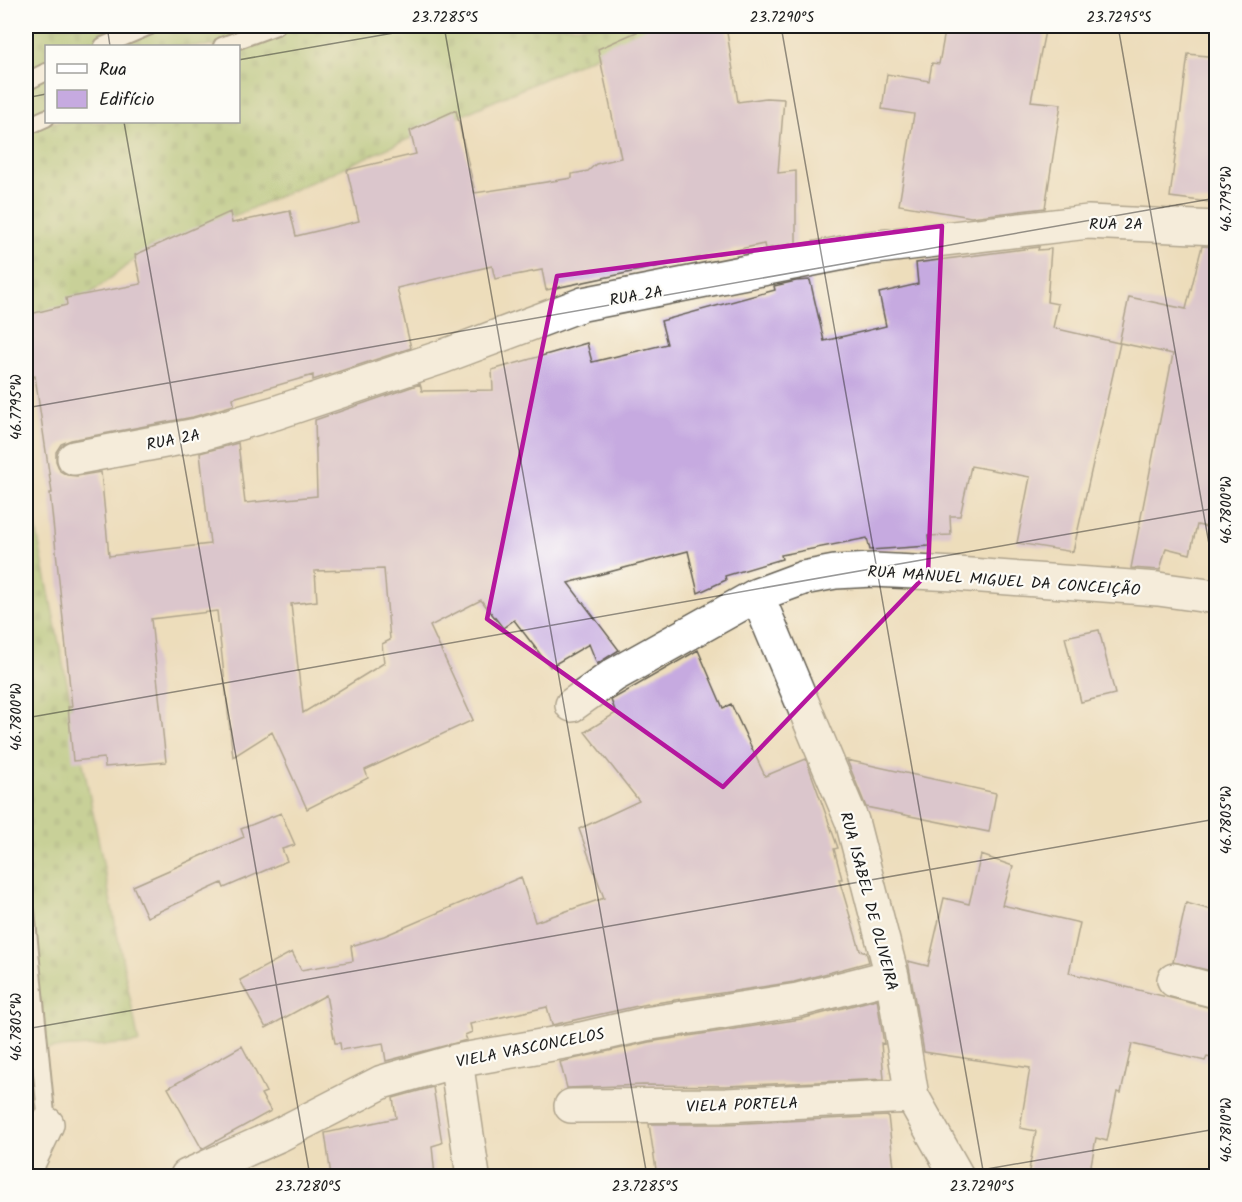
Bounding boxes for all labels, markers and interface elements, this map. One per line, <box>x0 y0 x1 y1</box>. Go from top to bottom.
text: 23.7285°S <box>412 6 478 30</box>
text: 23.7290°S <box>750 6 814 30</box>
text: 23.7295°S <box>1087 6 1151 30</box>
legend <box>45 45 240 123</box>
text: Rua <box>99 56 127 85</box>
text: Edifício <box>99 86 154 115</box>
text: 46.7795°W <box>1215 166 1239 232</box>
street label: RUA 2A <box>1089 212 1143 237</box>
street label: RUA 2A <box>607 279 665 313</box>
text: 46.7795°W <box>5 374 29 440</box>
street label: RUA 2A <box>144 423 202 458</box>
text: 46.7800°W <box>1215 476 1239 544</box>
street label: RUA MANUEL MIGUEL DA CONCEIÇÃO <box>867 559 1141 604</box>
text: 46.7800°W <box>5 683 29 751</box>
text: 46.7805°W <box>1215 785 1239 854</box>
street label: RUA ISABEL DE OLIVEIRA <box>833 809 905 994</box>
text: 46.7805°W <box>5 992 29 1061</box>
street label: VIELA VASCONCELOS <box>454 1022 607 1075</box>
street label: VIELA PORTELA <box>686 1091 799 1120</box>
text: 46.7810°W <box>1215 1097 1239 1163</box>
text: 23.7280°S <box>275 1175 341 1199</box>
text: 23.7285°S <box>612 1175 678 1199</box>
text: 23.7290°S <box>950 1175 1014 1199</box>

